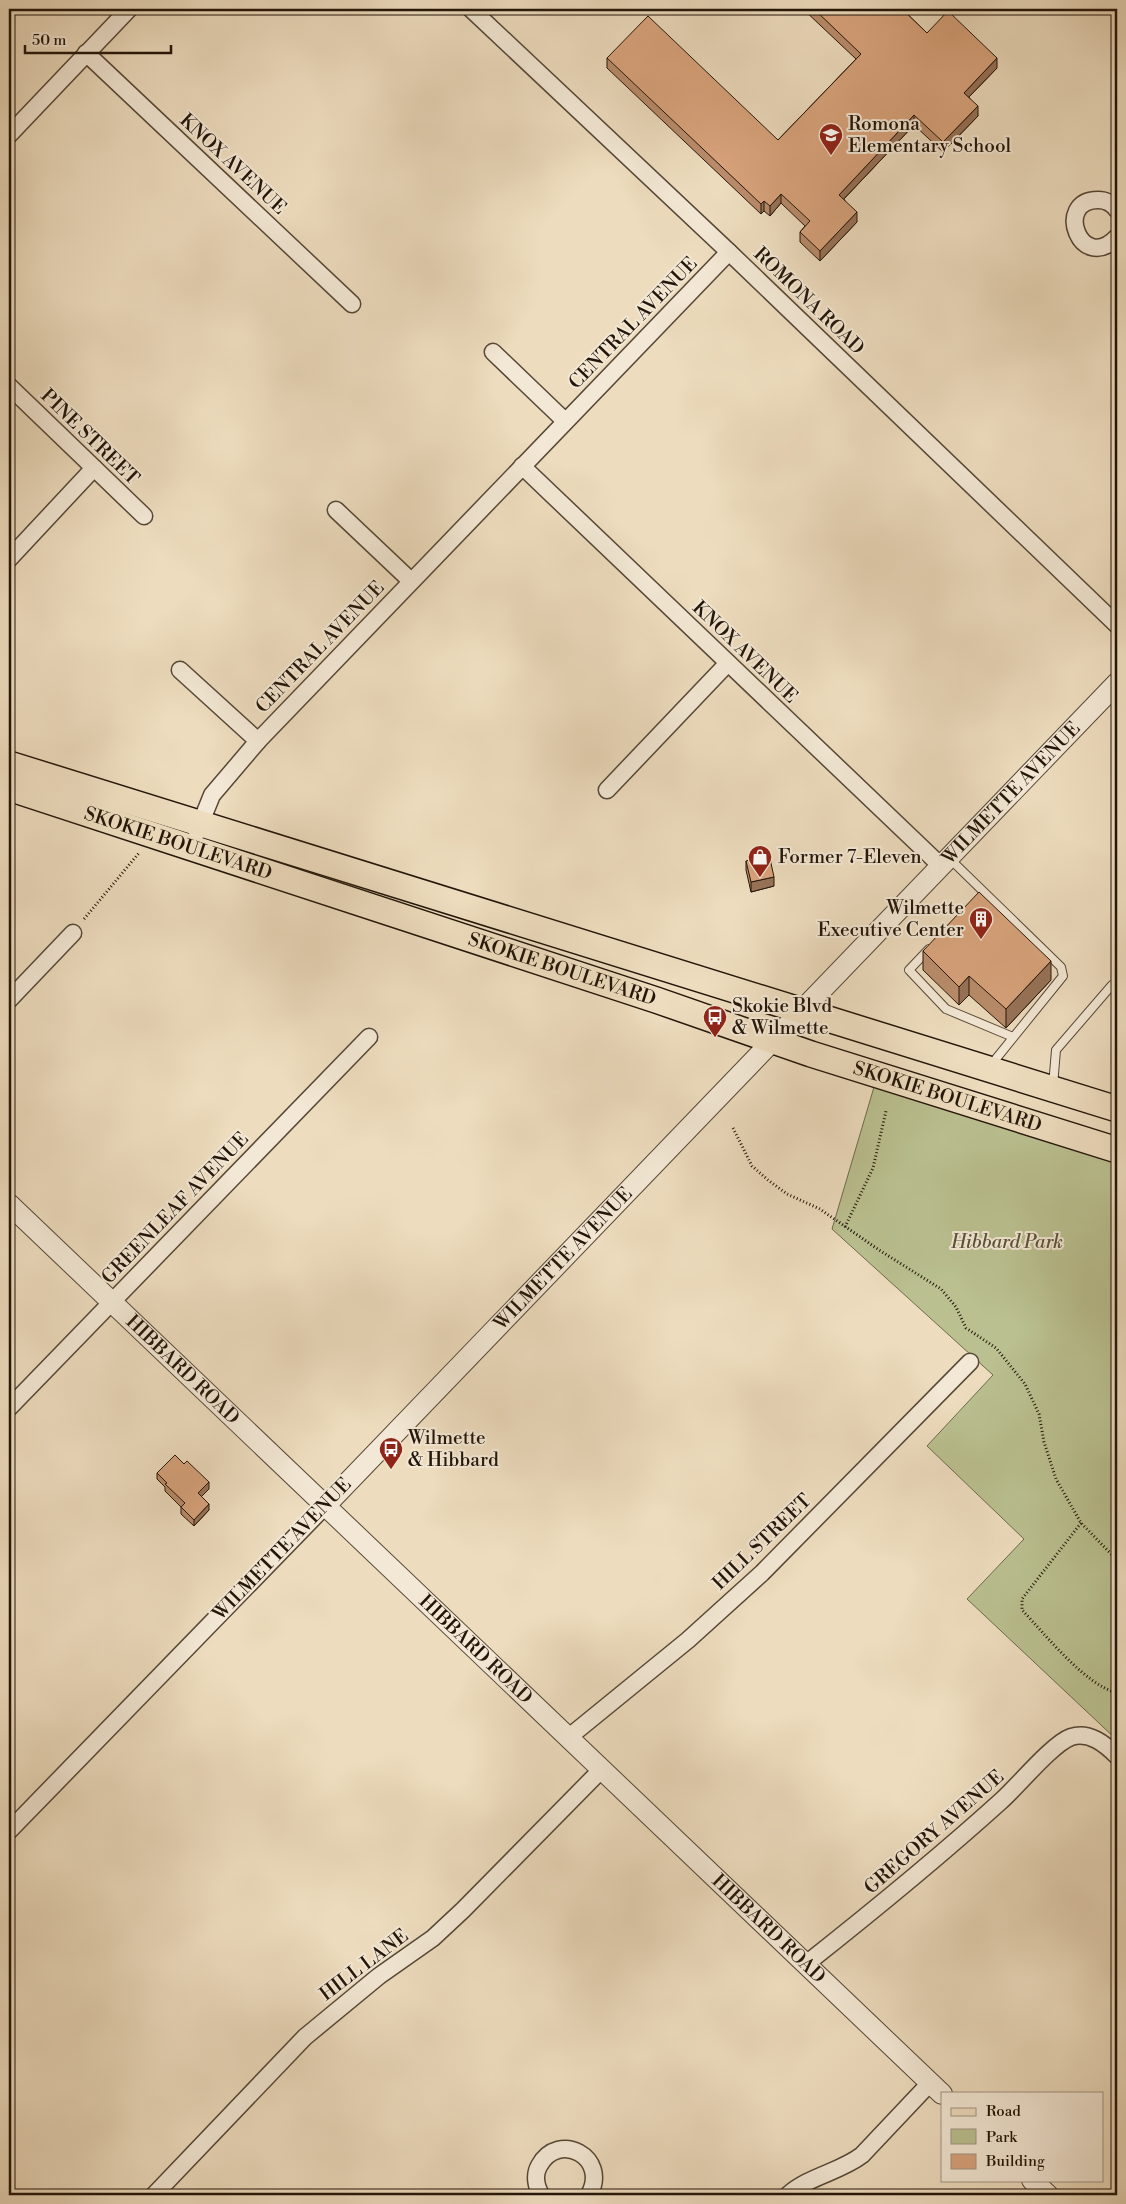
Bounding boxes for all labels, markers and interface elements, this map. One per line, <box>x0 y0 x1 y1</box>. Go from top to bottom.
scale bar <box>25 22 171 54</box>
text: 50 m <box>32 31 66 50</box>
street label: KNOX AVENUE <box>175 108 291 220</box>
place label: Romona Elementary School <box>848 112 1012 158</box>
school or university icon: Romona Elementary School <box>818 122 844 156</box>
street label: ROMONA ROAD <box>749 242 869 360</box>
street label: CENTRAL AVENUE <box>564 252 702 394</box>
street label: PINE STREET <box>36 384 144 490</box>
street label: CENTRAL AVENUE <box>251 576 389 718</box>
street label: KNOX AVENUE <box>687 596 803 708</box>
street label: WILMETTE AVENUE <box>936 716 1085 870</box>
street label: SKOKIE BOULEVARD <box>81 801 275 885</box>
shop icon: Former 7-Eleven <box>747 844 773 878</box>
place label: Former 7-Eleven <box>778 845 922 869</box>
place label: Wilmette Executive Center <box>818 896 964 942</box>
building icon: Wilmette Executive Center <box>968 906 994 940</box>
street label: SKOKIE BOULEVARD <box>465 927 659 1011</box>
place label: Skokie Blvd & Wilmette <box>732 994 832 1040</box>
bus stop icon: Skokie Blvd & Wilmette <box>702 1004 728 1038</box>
street label: SKOKIE BOULEVARD <box>850 1056 1045 1138</box>
street label: GREENLEAF AVENUE <box>96 1127 254 1289</box>
street label: WILMETTE AVENUE <box>488 1182 637 1336</box>
park label: Hibbard Park <box>950 1230 1063 1254</box>
street label: HIBBARD ROAD <box>121 1310 245 1429</box>
place label: Wilmette & Hibbard <box>407 1426 499 1472</box>
bus stop icon: Wilmette & Hibbard <box>378 1436 404 1470</box>
street label: WILMETTE AVENUE <box>207 1473 356 1626</box>
street label: HILL STREET <box>708 1489 816 1595</box>
street label: HIBBARD ROAD <box>414 1589 538 1709</box>
street label: GREGORY AVENUE <box>859 1765 1009 1899</box>
street label: HIBBARD ROAD <box>707 1869 831 1989</box>
street label: HILL LANE <box>315 1924 413 2006</box>
legend <box>941 2092 1104 2182</box>
text: Road <box>986 2102 1021 2121</box>
text: Park <box>986 2128 1018 2147</box>
text: Building <box>985 2152 1045 2171</box>

